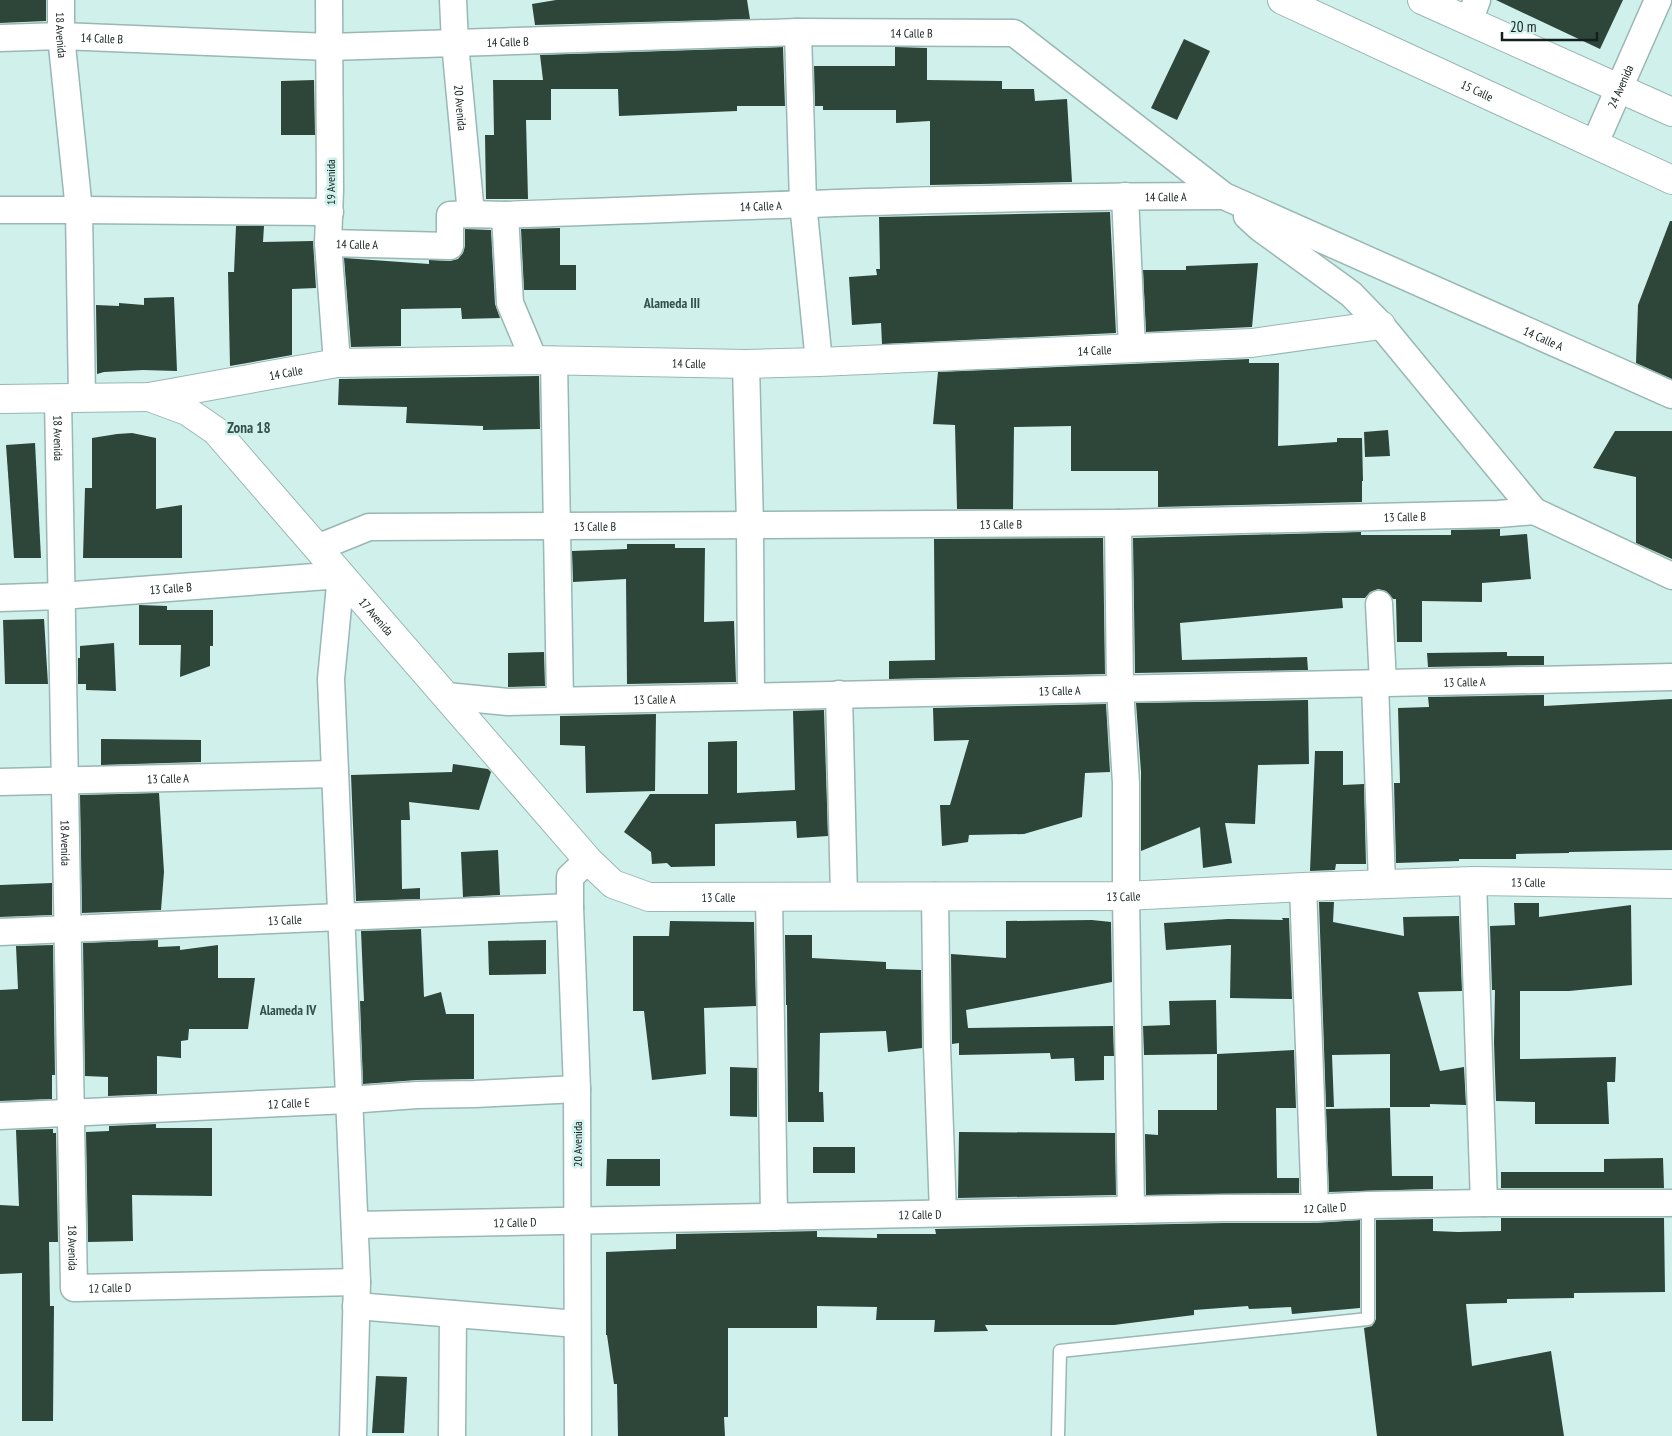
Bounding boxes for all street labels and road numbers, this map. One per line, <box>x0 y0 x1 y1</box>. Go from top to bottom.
street label: 18 Avenida <box>53 12 71 59</box>
street label: 14 Calle B <box>890 25 933 40</box>
street label: 14 Calle B <box>81 29 124 46</box>
street label: 14 Calle B <box>486 33 529 49</box>
street label: 24 Avenida <box>1604 62 1636 110</box>
street label: 15 Calle <box>1459 76 1496 104</box>
street label: 20 Avenida <box>451 84 471 131</box>
street label: 19 Avenida <box>323 159 338 205</box>
street label: 14 Calle A <box>1145 189 1187 204</box>
street label: 14 Calle A <box>739 197 782 214</box>
street label: 14 Calle A <box>336 236 378 252</box>
street label: 14 Calle A <box>1521 323 1566 353</box>
street label: 14 Calle <box>1077 342 1112 358</box>
street label: 14 Calle <box>672 355 706 371</box>
street label: 14 Calle <box>268 362 304 383</box>
street label: 18 Avenida <box>51 415 67 461</box>
street label: 13 Calle B <box>1384 508 1426 524</box>
street label: 13 Calle B <box>980 516 1022 531</box>
street label: 13 Calle B <box>574 518 616 533</box>
street label: 13 Calle B <box>149 579 193 597</box>
street label: 17 Avenida <box>356 594 397 639</box>
street label: 13 Calle A <box>1443 673 1486 689</box>
street label: 13 Calle A <box>1038 682 1081 698</box>
street label: 13 Calle A <box>634 691 676 707</box>
street label: 13 Calle A <box>147 770 189 786</box>
street label: 18 Avenida <box>58 820 74 866</box>
street label: 13 Calle <box>1511 874 1545 890</box>
street label: 13 Calle <box>1106 888 1141 904</box>
street label: 13 Calle <box>701 889 736 904</box>
street label: 13 Calle <box>267 911 302 928</box>
street label: 12 Calle E <box>267 1094 310 1111</box>
street label: 20 Avenida <box>570 1121 585 1167</box>
street label: 12 Calle D <box>1303 1199 1347 1216</box>
street label: 12 Calle D <box>898 1206 942 1222</box>
street label: 12 Calle D <box>493 1214 537 1230</box>
street label: 18 Avenida <box>65 1225 81 1271</box>
street label: 12 Calle D <box>88 1279 131 1295</box>

